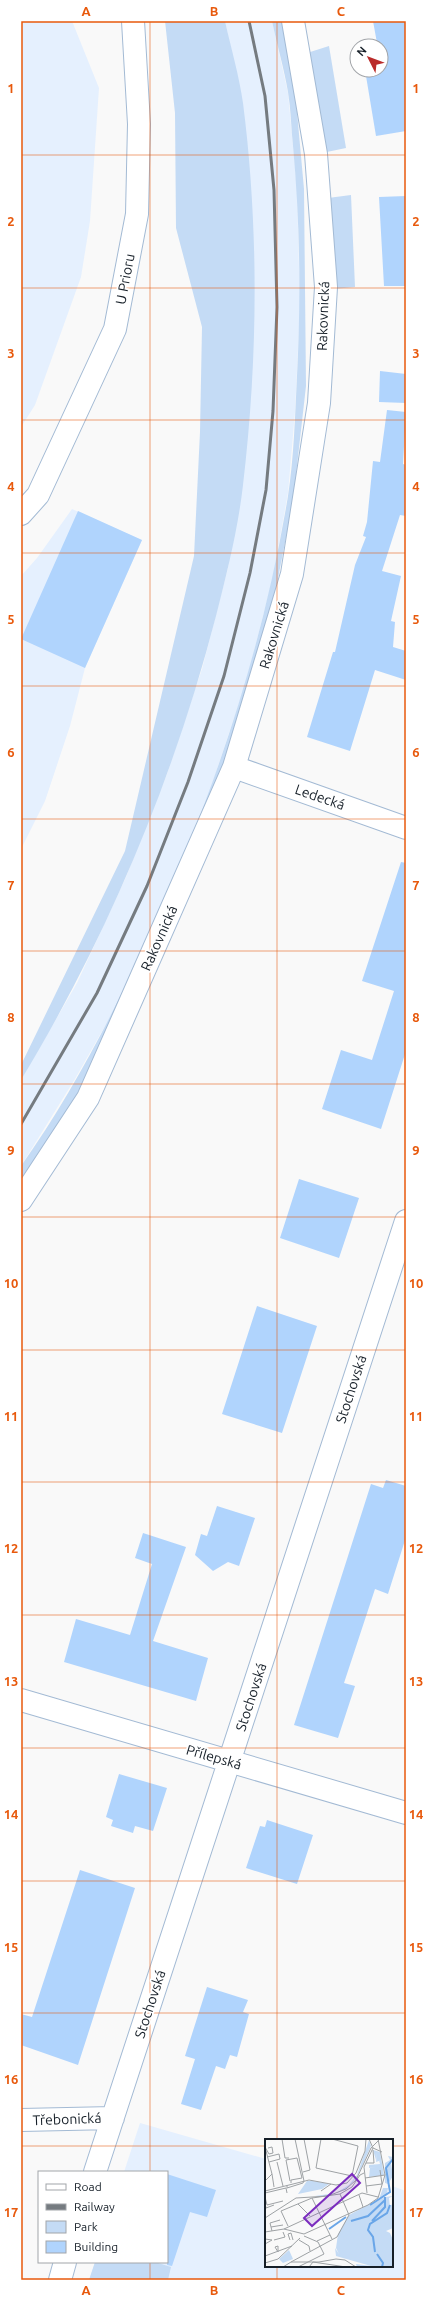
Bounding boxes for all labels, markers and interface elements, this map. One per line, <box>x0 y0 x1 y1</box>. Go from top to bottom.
text: A <box>81 4 91 18</box>
text: B <box>210 4 219 18</box>
text: C <box>337 4 346 18</box>
north arrow <box>349 38 389 78</box>
text: N <box>354 44 369 58</box>
text: 1 <box>7 81 15 95</box>
text: 1 <box>412 81 420 95</box>
text: 2 <box>7 214 15 228</box>
text: 2 <box>412 214 420 228</box>
street label: U Prioru <box>112 252 138 306</box>
street label: Rakovnická <box>314 281 332 351</box>
text: 3 <box>7 346 15 360</box>
text: 3 <box>412 346 420 360</box>
text: 4 <box>7 479 15 493</box>
text: 4 <box>412 479 420 493</box>
street label: Rakovnická <box>256 599 292 671</box>
text: 5 <box>7 612 15 626</box>
text: 5 <box>412 612 420 626</box>
text: 6 <box>7 745 15 759</box>
text: 6 <box>412 745 420 759</box>
street label: Ledecká <box>293 781 347 813</box>
text: 7 <box>7 878 15 892</box>
text: 7 <box>412 878 420 892</box>
street label: Rakovnická <box>137 903 181 973</box>
text: 8 <box>7 1010 15 1024</box>
text: 8 <box>412 1010 420 1024</box>
text: 9 <box>7 1143 15 1157</box>
text: 9 <box>412 1143 420 1157</box>
text: 10 <box>4 1276 18 1290</box>
text: 10 <box>409 1276 423 1290</box>
street label: Stochovská <box>332 1353 370 1425</box>
text: 11 <box>4 1409 18 1423</box>
text: 11 <box>409 1409 423 1423</box>
text: 12 <box>4 1541 18 1555</box>
text: 12 <box>409 1541 423 1555</box>
street label: Stochovská <box>232 1661 270 1733</box>
text: 13 <box>4 1674 18 1688</box>
text: 13 <box>409 1674 423 1688</box>
street label: Přílepská <box>184 1741 244 1773</box>
text: 14 <box>4 1807 18 1821</box>
text: 14 <box>409 1807 423 1821</box>
text: 15 <box>4 1940 18 1954</box>
text: 15 <box>409 1940 423 1954</box>
street label: Stochovská <box>131 1968 169 2040</box>
text: 16 <box>4 2072 18 2086</box>
text: 16 <box>409 2072 423 2086</box>
street label: Třebonická <box>32 2110 102 2128</box>
inset map <box>265 2139 393 2267</box>
legend <box>38 2171 168 2263</box>
text: Road <box>74 2180 102 2193</box>
text: Railway <box>74 2200 115 2213</box>
text: 17 <box>4 2205 18 2219</box>
text: 17 <box>409 2205 423 2219</box>
text: Park <box>74 2220 98 2233</box>
text: Building <box>74 2240 118 2253</box>
text: A <box>81 2283 91 2297</box>
text: B <box>210 2283 219 2297</box>
text: C <box>337 2283 346 2297</box>

